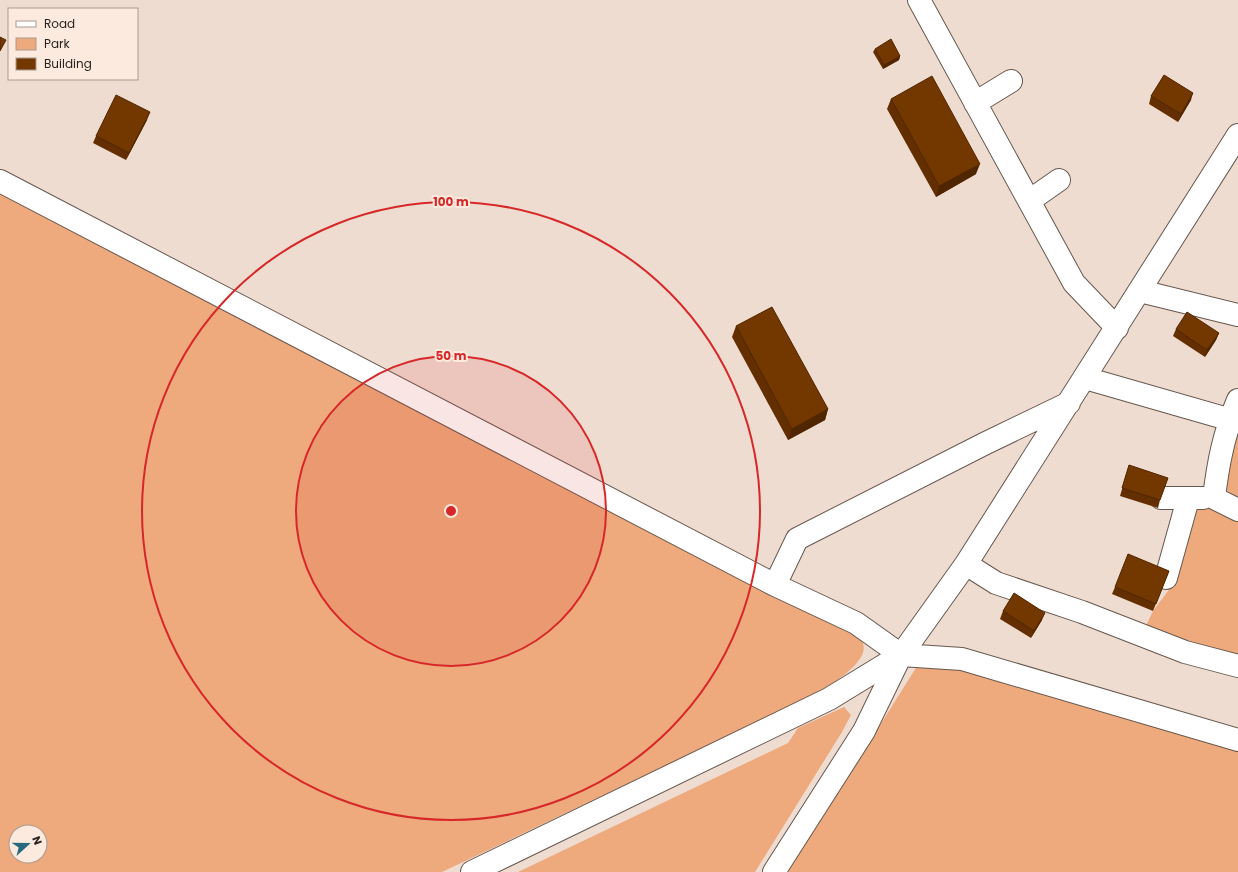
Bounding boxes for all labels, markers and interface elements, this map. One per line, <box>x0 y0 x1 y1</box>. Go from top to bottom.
legend <box>8 8 138 80</box>
text: Road <box>44 15 75 32</box>
text: Park <box>44 35 71 52</box>
text: Building <box>44 55 92 72</box>
text: 100 m <box>433 193 469 210</box>
text: 50 m <box>436 347 467 364</box>
centre of rings <box>444 504 458 518</box>
north arrow <box>8 824 48 864</box>
text: N <box>28 834 46 847</box>

